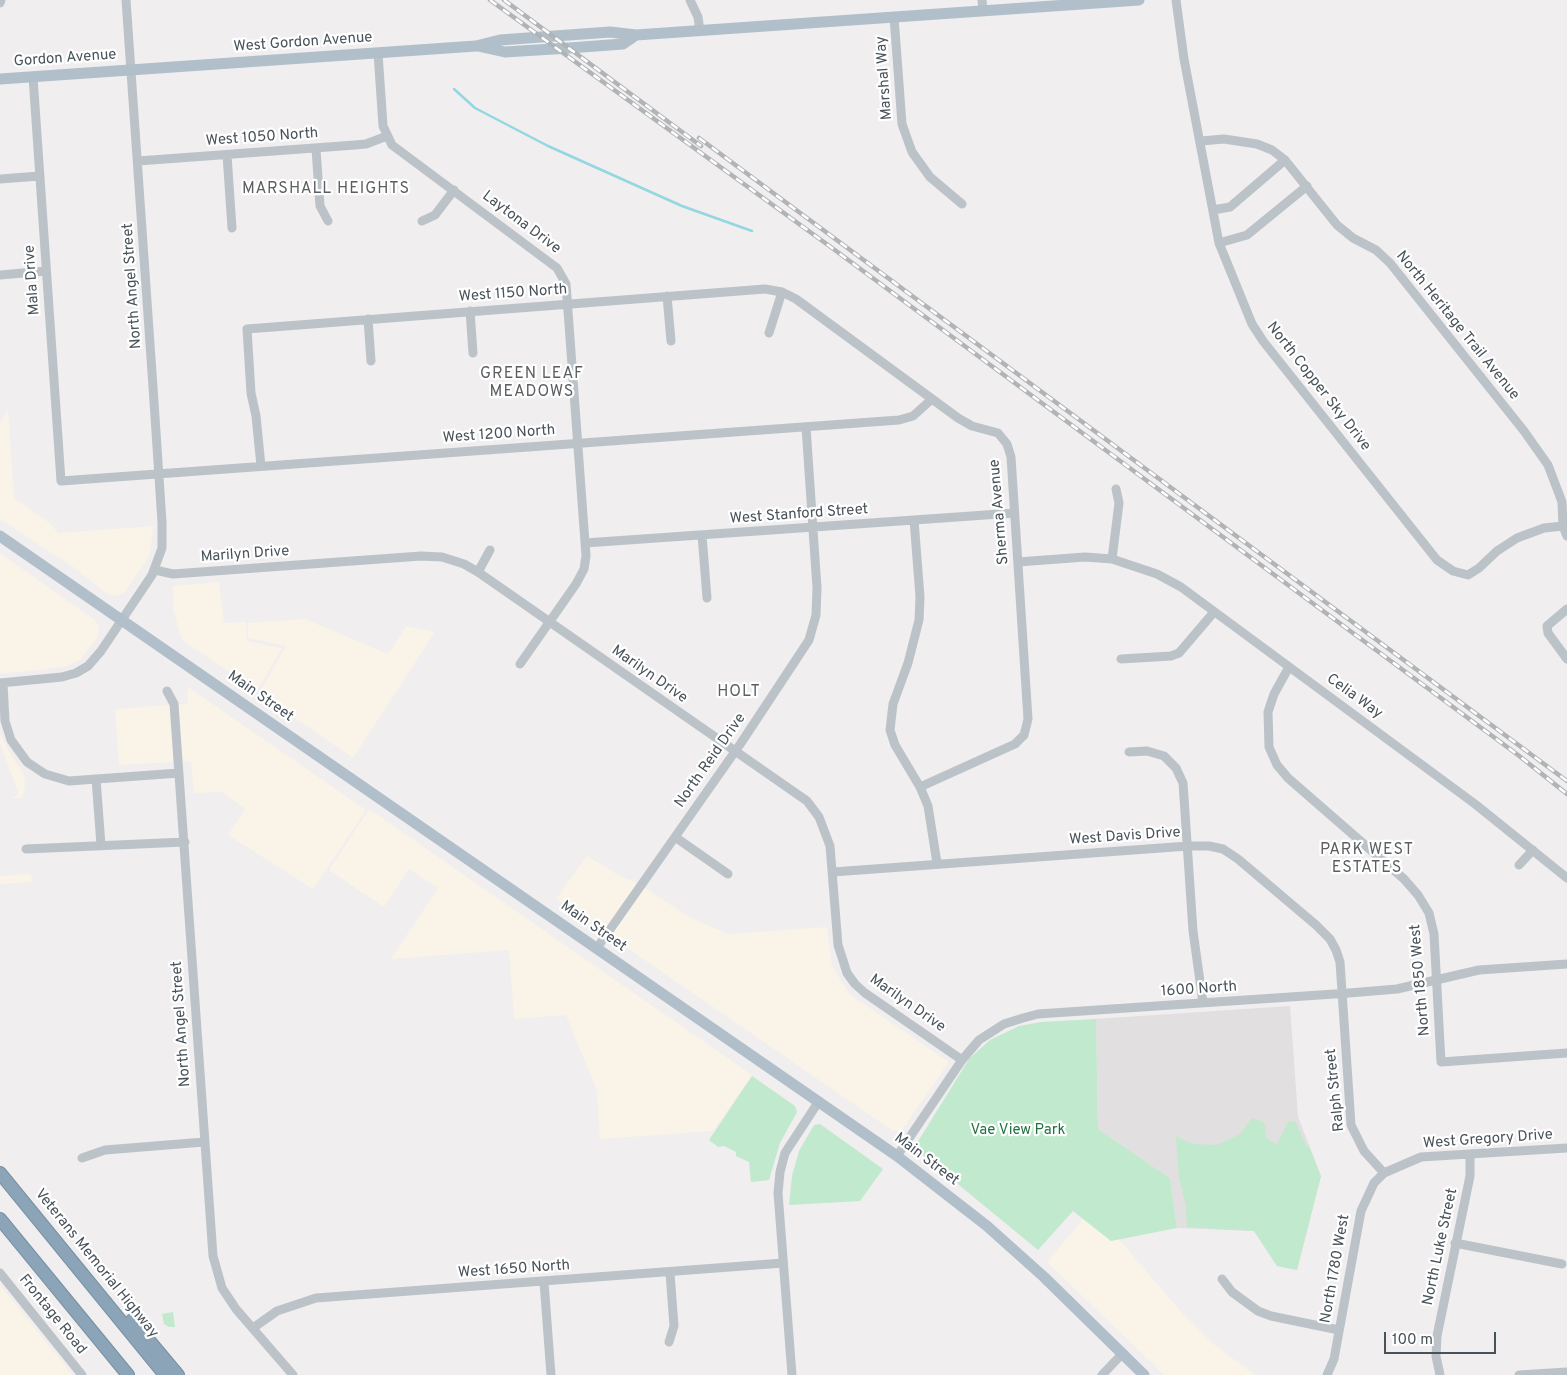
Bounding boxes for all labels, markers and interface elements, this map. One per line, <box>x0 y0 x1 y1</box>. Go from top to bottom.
street label: West Gordon Avenue <box>233 29 373 57</box>
street label: Marshal Way <box>873 35 897 121</box>
street label: Gordon Avenue <box>13 46 117 72</box>
street label: West 1050 North <box>205 125 319 151</box>
district label: MARSHALL HEIGHTS <box>240 180 412 200</box>
street label: Laytona Drive <box>478 188 564 258</box>
street label: North Angel Street <box>120 222 146 350</box>
street label: Mala Drive <box>22 244 44 316</box>
street label: North Heritage Trail Avenue <box>1391 248 1523 404</box>
street label: West 1150 North <box>458 281 568 307</box>
street label: North Copper Sky Drive <box>1262 319 1374 455</box>
district label: GREEN LEAF MEADOWS <box>479 365 585 403</box>
street label: West 1200 North <box>442 422 556 448</box>
street label: Sherma Avenue <box>986 458 1014 566</box>
street label: West Stanford Street <box>729 501 869 529</box>
street label: Marilyn Drive <box>200 543 290 567</box>
street label: Marilyn Drive <box>607 642 691 708</box>
street label: Main Street <box>223 668 297 726</box>
street label: Celia Way <box>1322 671 1386 723</box>
district label: HOLT <box>717 683 761 703</box>
street label: North Reid Drive <box>672 710 750 812</box>
street label: West Davis Drive <box>1069 824 1181 850</box>
district label: PARK WEST ESTATES <box>1319 841 1415 879</box>
street label: Main Street <box>556 898 630 956</box>
street label: North 1850 West <box>1407 923 1435 1037</box>
street label: North Angel Street <box>169 960 195 1088</box>
street label: Marilyn Drive <box>865 971 949 1037</box>
street label: 1600 North <box>1160 978 1238 1002</box>
street label: Ralph Street <box>1323 1048 1349 1132</box>
park label: Vae View Park <box>970 1122 1066 1140</box>
street label: West Gregory Drive <box>1423 1126 1553 1154</box>
street label: Main Street <box>890 1130 962 1190</box>
street label: Veterans Memorial Highway <box>30 1186 162 1342</box>
street label: North Luke Street <box>1420 1187 1462 1307</box>
street label: North 1780 West <box>1318 1213 1354 1325</box>
street label: West 1650 North <box>457 1257 571 1283</box>
street label: Frontage Road <box>14 1271 90 1359</box>
scale bar <box>1387 1322 1500 1354</box>
text: 100 m <box>1392 1331 1433 1350</box>

